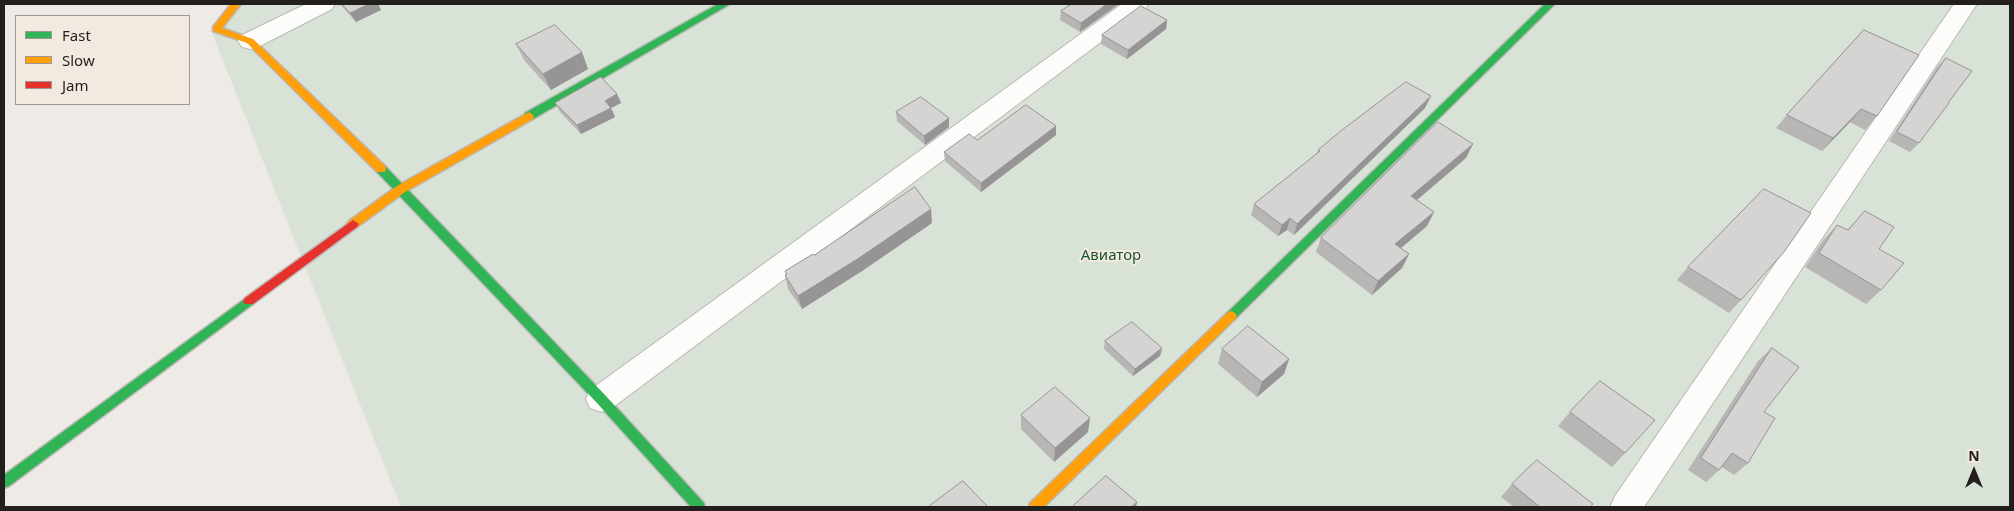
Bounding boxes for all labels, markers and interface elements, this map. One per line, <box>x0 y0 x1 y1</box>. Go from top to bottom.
legend <box>15 15 190 105</box>
text: Fast <box>62 25 91 45</box>
text: Slow <box>62 50 95 70</box>
text: Jam <box>62 75 89 95</box>
park label: Авиатор <box>1081 247 1141 265</box>
north arrow <box>1949 446 1999 496</box>
text: N <box>1968 446 1980 465</box>

